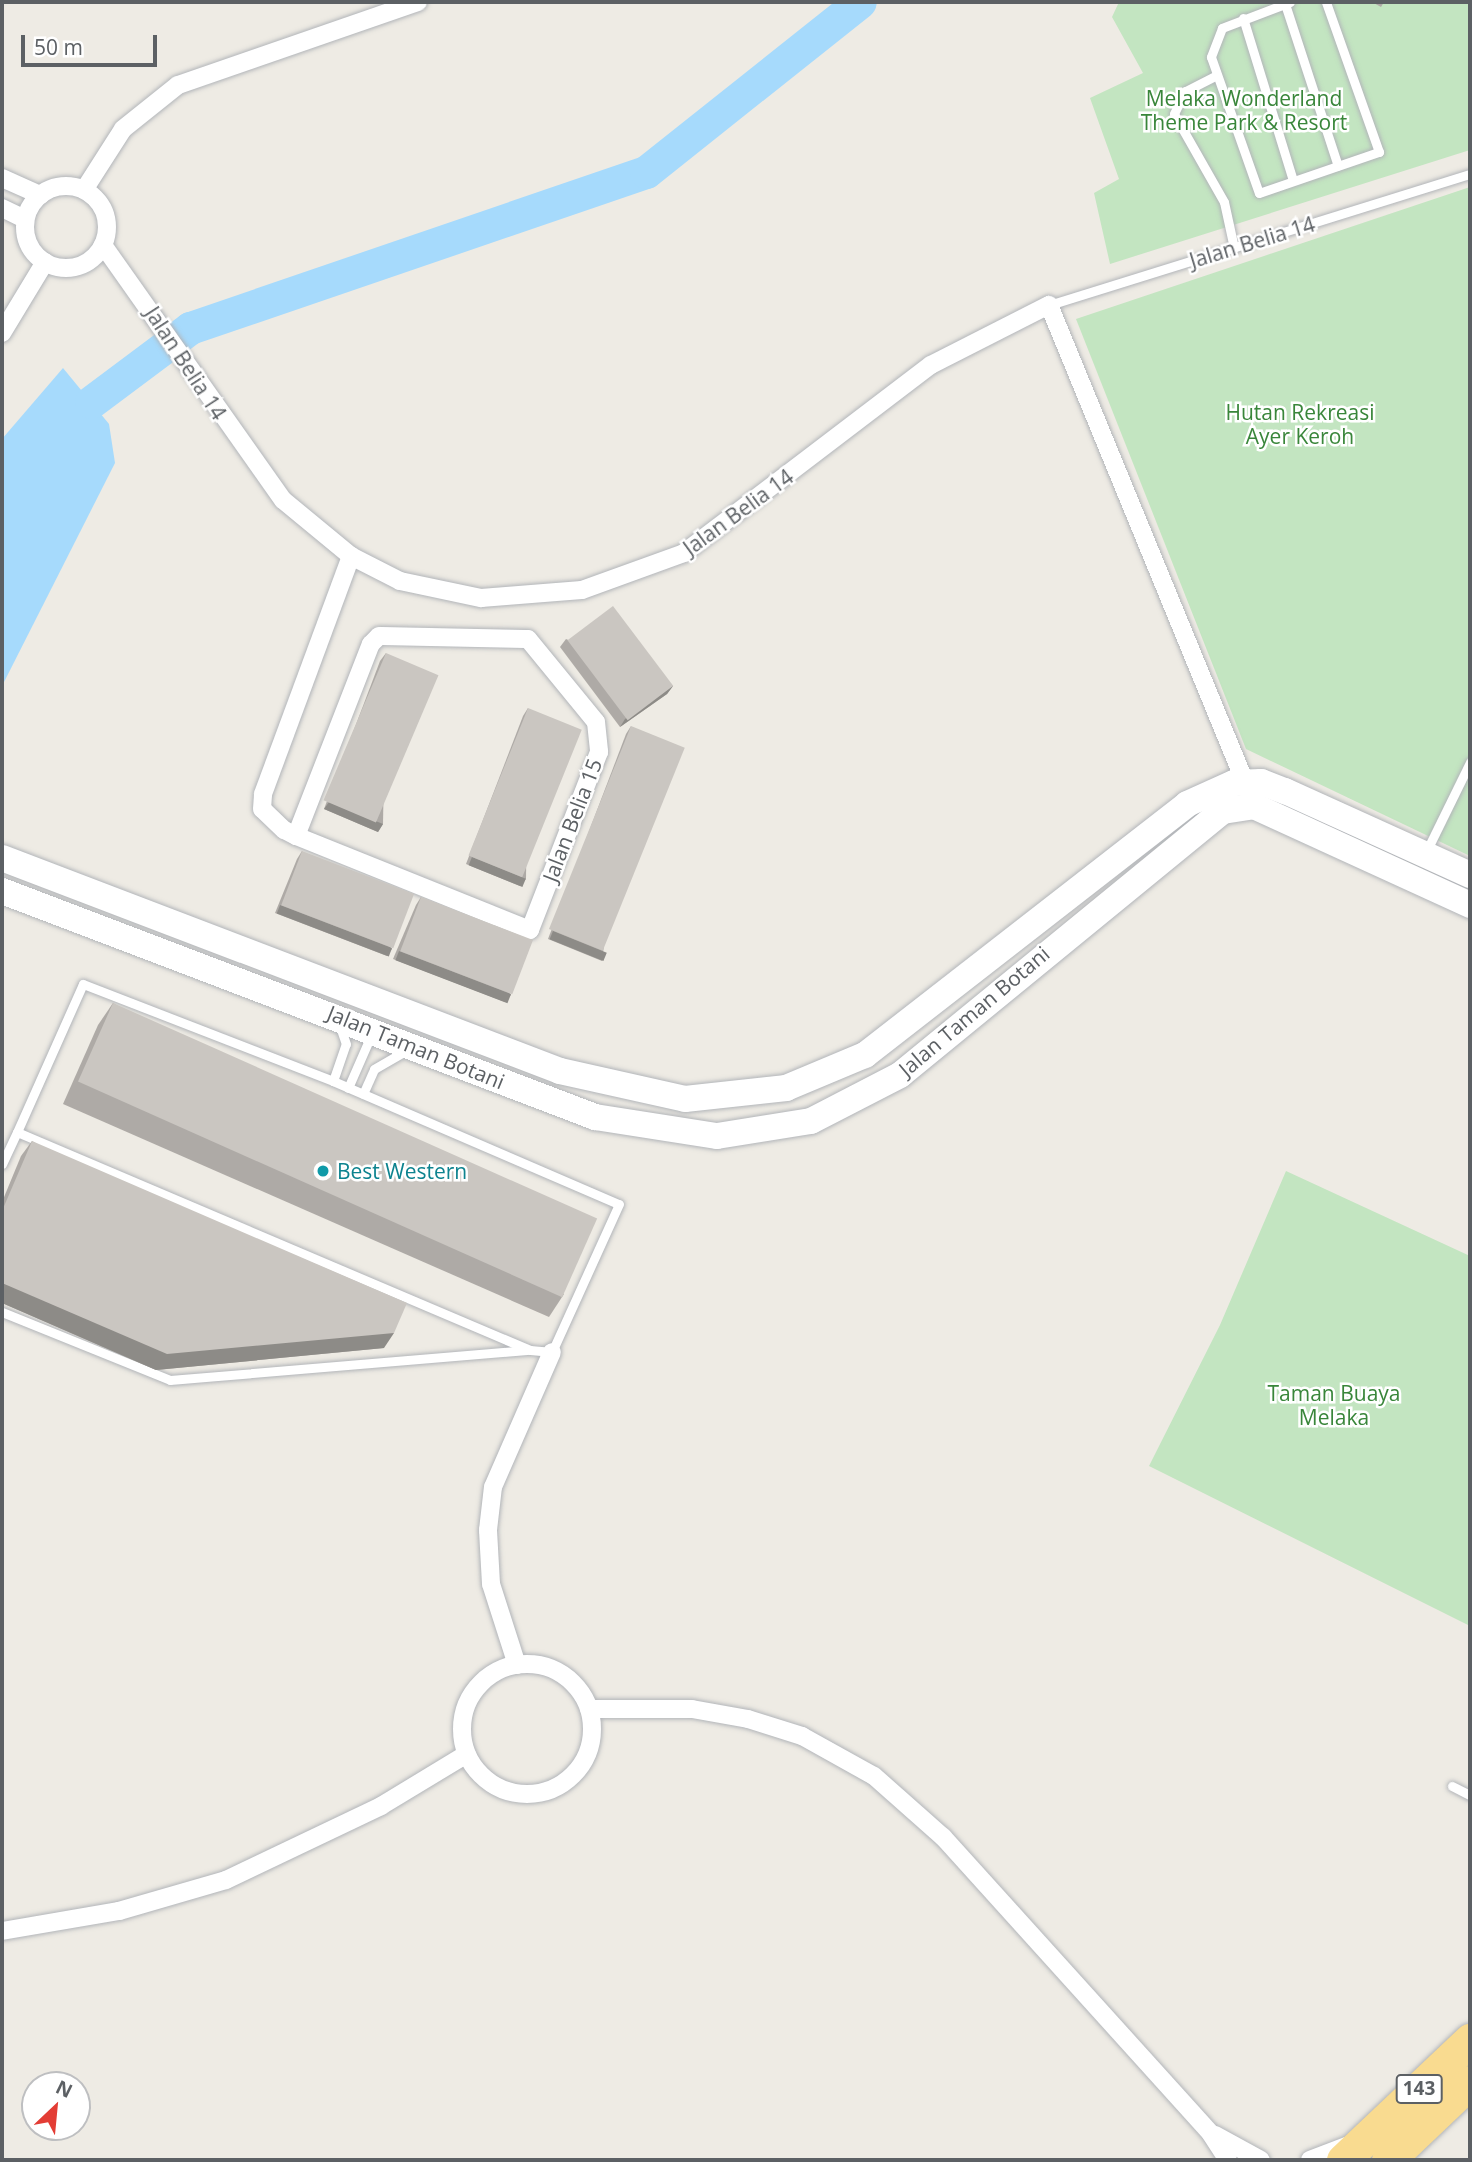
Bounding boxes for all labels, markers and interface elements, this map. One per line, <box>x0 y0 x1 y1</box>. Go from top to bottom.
scale bar <box>24 21 161 65</box>
text: 50 m <box>34 33 83 61</box>
park label: Melaka Wonderland Theme Park & Resort <box>1141 85 1347 135</box>
street label: Jalan Belia 14 <box>1186 211 1318 273</box>
street label: Jalan Belia 14 <box>140 302 232 424</box>
park label: Hutan Rekreasi Ayer Keroh <box>1226 399 1374 449</box>
street label: Jalan Belia 14 <box>678 464 798 560</box>
street label: Jalan Belia 15 <box>537 755 607 885</box>
street label: Jalan Taman Botani <box>894 941 1054 1081</box>
street label: Jalan Taman Botani <box>324 1000 508 1094</box>
place label: Best Western <box>337 1158 467 1184</box>
marker: Best Western <box>315 1163 331 1179</box>
park label: Taman Buaya Melaka <box>1268 1380 1400 1430</box>
north arrow <box>21 2071 91 2141</box>
text: N <box>52 2074 77 2104</box>
road number: 143 <box>1394 2074 1444 2104</box>

